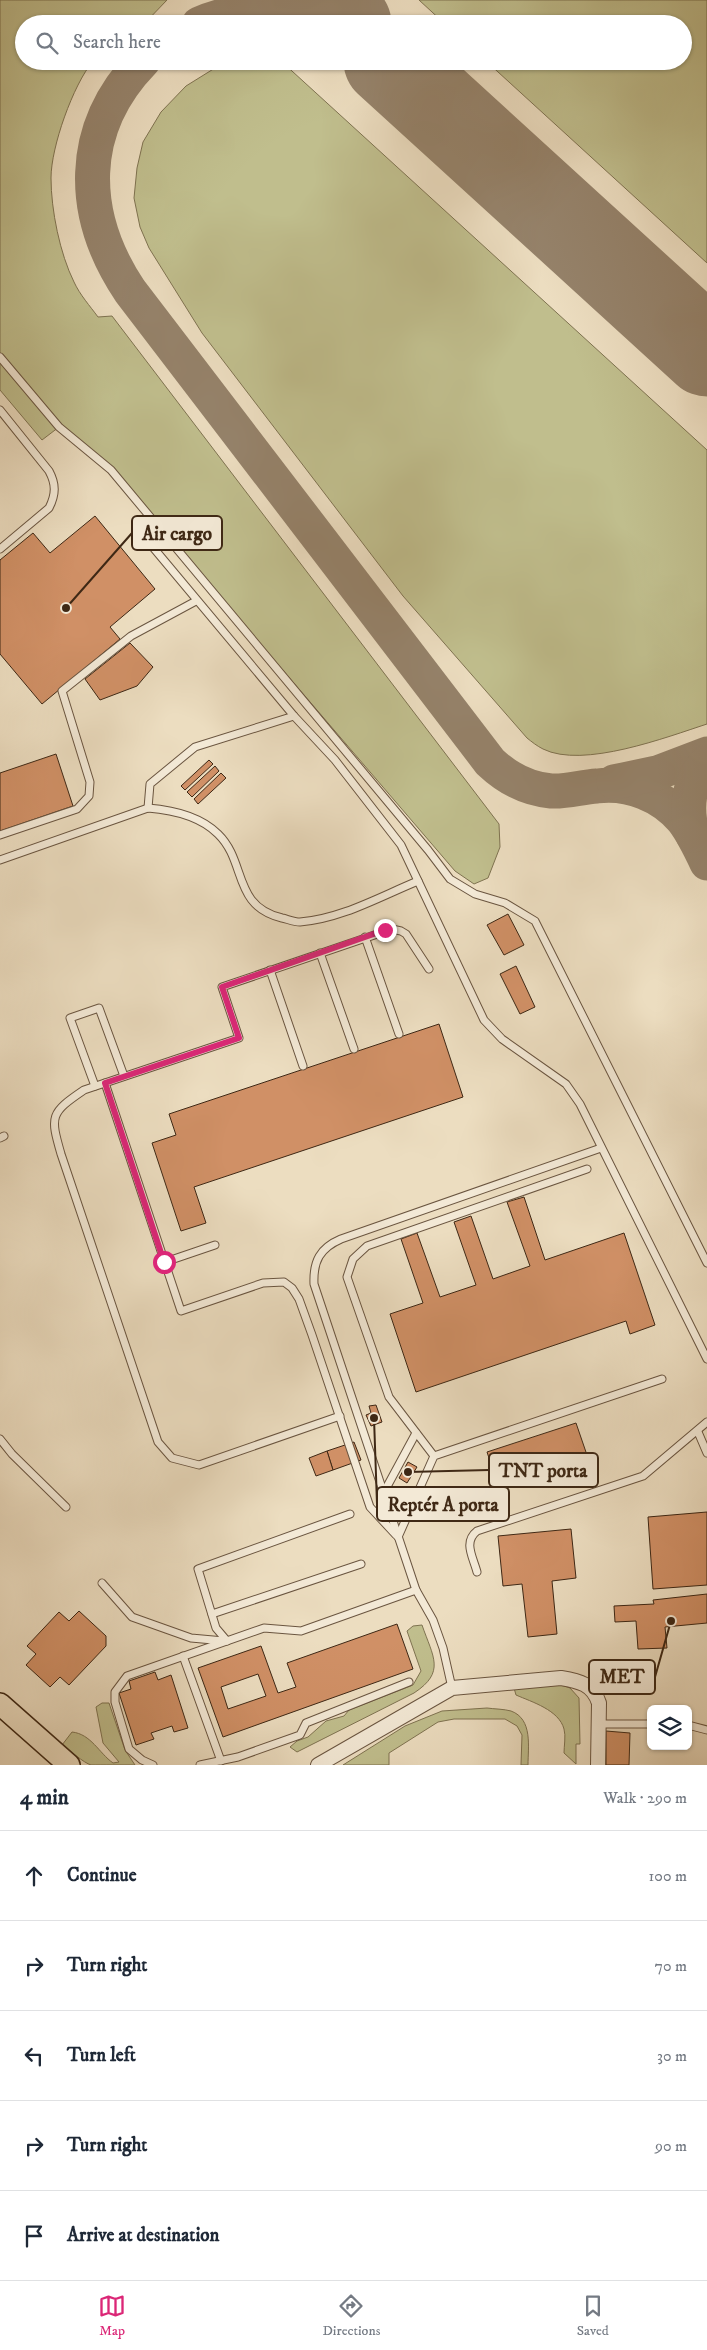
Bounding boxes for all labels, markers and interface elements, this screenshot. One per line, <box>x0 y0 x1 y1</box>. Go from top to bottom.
search box <box>15 15 692 70</box>
icon: search <box>33 29 61 57</box>
text: Search here <box>73 31 161 54</box>
callout: Air cargo <box>132 516 222 550</box>
text: Air cargo <box>141 523 212 546</box>
route end <box>374 919 397 942</box>
route start <box>153 1251 176 1274</box>
callout: TNT porta <box>489 1453 598 1487</box>
text: TNT porta <box>498 1460 588 1483</box>
callout: Reptér A porta <box>377 1487 509 1521</box>
text: Reptér A porta <box>387 1494 500 1517</box>
callout: MET <box>589 1660 655 1694</box>
text: MET <box>599 1666 645 1689</box>
map controls <box>647 1705 692 1750</box>
button: layers <box>647 1705 692 1750</box>
text: 4 min <box>20 1785 69 1811</box>
text: Walk · 290 m <box>603 1788 687 1808</box>
icon: ahead <box>20 1862 48 1890</box>
text: Continue <box>67 1864 137 1887</box>
text: 100 m <box>649 1866 687 1886</box>
icon: right <box>20 1952 48 1980</box>
text: Turn right <box>67 1954 147 1977</box>
text: 70 m <box>655 1956 687 1976</box>
icon: left <box>20 2042 48 2070</box>
text: Turn left <box>67 2044 136 2067</box>
text: 30 m <box>657 2046 687 2066</box>
icon: right <box>20 2132 48 2160</box>
text: Turn right <box>67 2134 147 2157</box>
text: 90 m <box>655 2136 687 2156</box>
icon: arrive <box>20 2222 48 2250</box>
text: Arrive at destination <box>67 2224 219 2247</box>
tab: Map <box>98 2292 126 2340</box>
tab: Directions <box>322 2292 380 2340</box>
tab: Saved <box>577 2292 609 2340</box>

